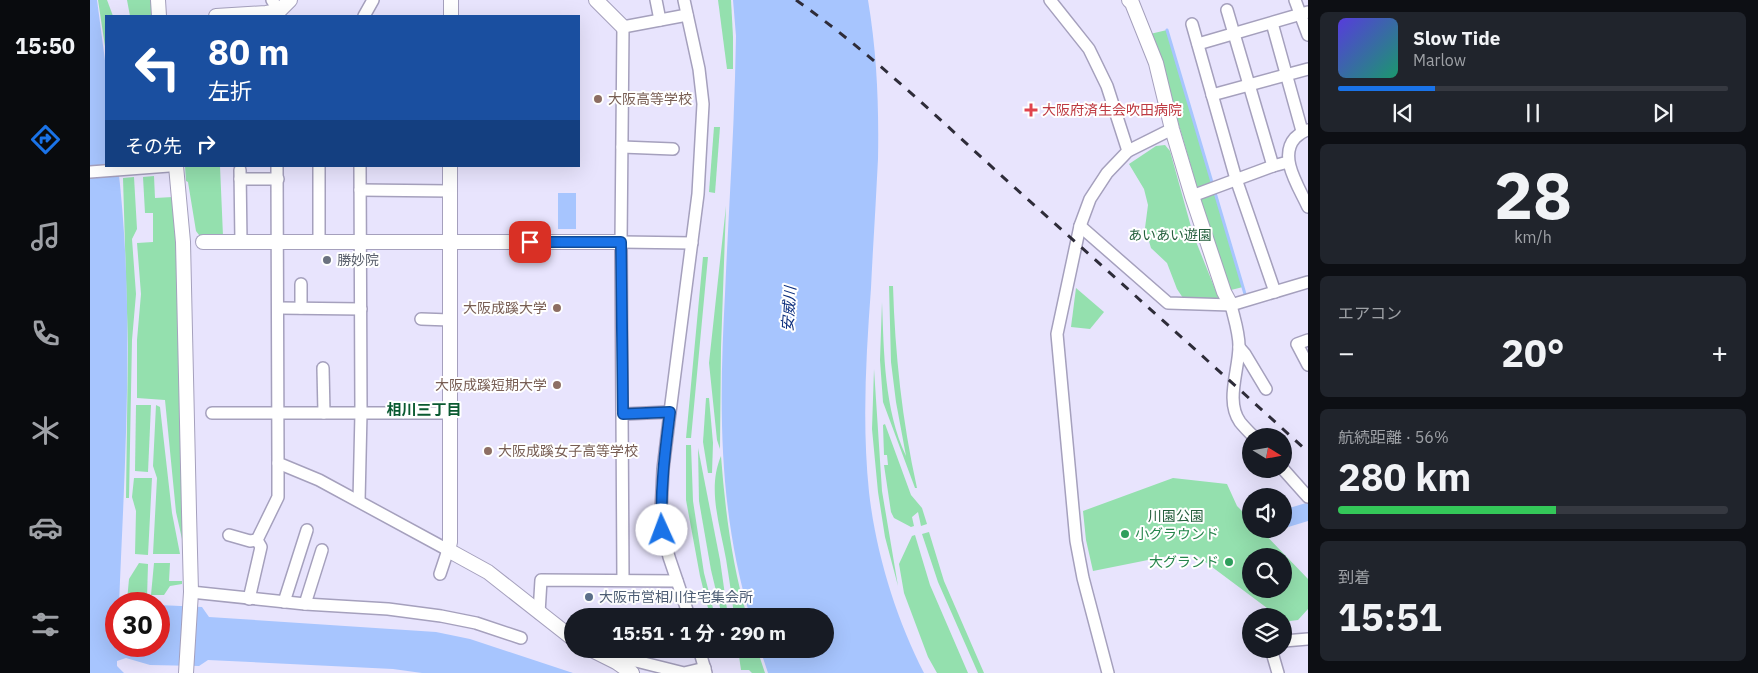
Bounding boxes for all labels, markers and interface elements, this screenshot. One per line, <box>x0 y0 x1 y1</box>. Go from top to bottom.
text: Slow Tide <box>1413 26 1500 50</box>
text: 80 m <box>208 29 290 75</box>
text: 15:50 <box>15 31 75 60</box>
icon: left <box>125 35 190 100</box>
text: Marlow <box>1413 50 1466 70</box>
text: 左折 <box>208 76 252 105</box>
place label: 大阪高等学校 <box>608 90 692 108</box>
marker: 大阪高等学校 <box>592 93 604 105</box>
icon: previous <box>1389 99 1417 127</box>
icon: pause <box>1519 99 1547 127</box>
icon: next <box>1649 99 1677 127</box>
place label: 大阪府済生会吹田病院 <box>1042 101 1182 119</box>
marker: 大阪府済生会吹田病院 <box>1024 103 1038 117</box>
icon: directions <box>28 122 63 157</box>
icon: right <box>192 130 220 158</box>
text: その先 <box>125 134 182 158</box>
text: 28 <box>1494 152 1572 237</box>
icon: music <box>28 219 63 254</box>
pin <box>509 221 551 263</box>
park label: あいあい遊園 <box>1128 226 1212 244</box>
text: km/h <box>1514 227 1552 247</box>
icon: arrive <box>516 228 544 256</box>
place label: 勝妙院 <box>337 251 379 269</box>
marker: 勝妙院 <box>321 254 333 266</box>
water label: 安威川 <box>777 284 800 332</box>
place label: 大阪成蹊大学 <box>463 299 547 317</box>
marker: 大阪成蹊大学 <box>551 302 563 314</box>
text: エアコン <box>1338 303 1402 323</box>
icon: phone <box>28 316 63 351</box>
text: 20° <box>1501 328 1565 377</box>
text: − <box>1338 334 1355 371</box>
text: + <box>1711 334 1728 371</box>
place label: 大阪成蹊短期大学 <box>435 376 547 394</box>
marker: 大阪成蹊短期大学 <box>551 379 563 391</box>
district label: 相川三丁目 <box>386 400 462 419</box>
icon: climate <box>28 413 63 448</box>
text: 航続距離 · 56% <box>1338 427 1449 447</box>
north arrow <box>1242 428 1292 478</box>
map controls <box>1242 428 1292 658</box>
place label: 大阪成蹊女子高等学校 <box>498 442 638 460</box>
marker: 大阪成蹊女子高等学校 <box>482 445 494 457</box>
text: 280 km <box>1338 452 1471 501</box>
button: sound <box>1242 488 1292 538</box>
position arrow <box>635 503 687 555</box>
park label: 川園公園 <box>1148 507 1204 525</box>
icon: car <box>28 510 63 545</box>
place label: 小グラウンド <box>1135 525 1219 543</box>
marker: 小グラウンド <box>1119 528 1131 540</box>
button: search <box>1242 548 1292 598</box>
place label: 大グランド <box>1149 553 1219 571</box>
marker: 大グランド <box>1223 556 1235 568</box>
text: 到着 <box>1338 567 1370 587</box>
place label: 大阪市営相川住宅集会所 <box>599 588 753 606</box>
marker: 大阪市営相川住宅集会所 <box>583 591 595 603</box>
speed limit sign: 30 <box>105 592 170 657</box>
text: 15:51 <box>1338 592 1442 641</box>
icon: filters <box>28 607 63 642</box>
button: layers <box>1242 608 1292 658</box>
text: 15:51 · 1 分 · 290 m <box>612 621 786 645</box>

